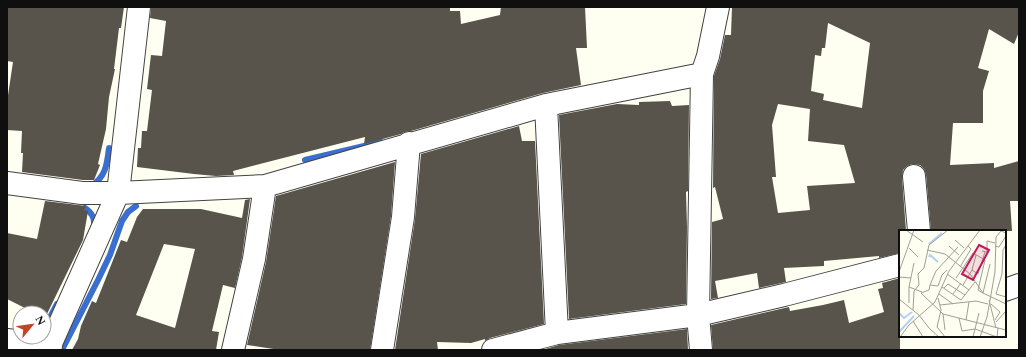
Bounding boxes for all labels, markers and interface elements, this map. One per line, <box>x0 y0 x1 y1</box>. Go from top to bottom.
inset map <box>899 230 1006 337</box>
north arrow <box>12 305 52 345</box>
text: N <box>31 312 50 328</box>

